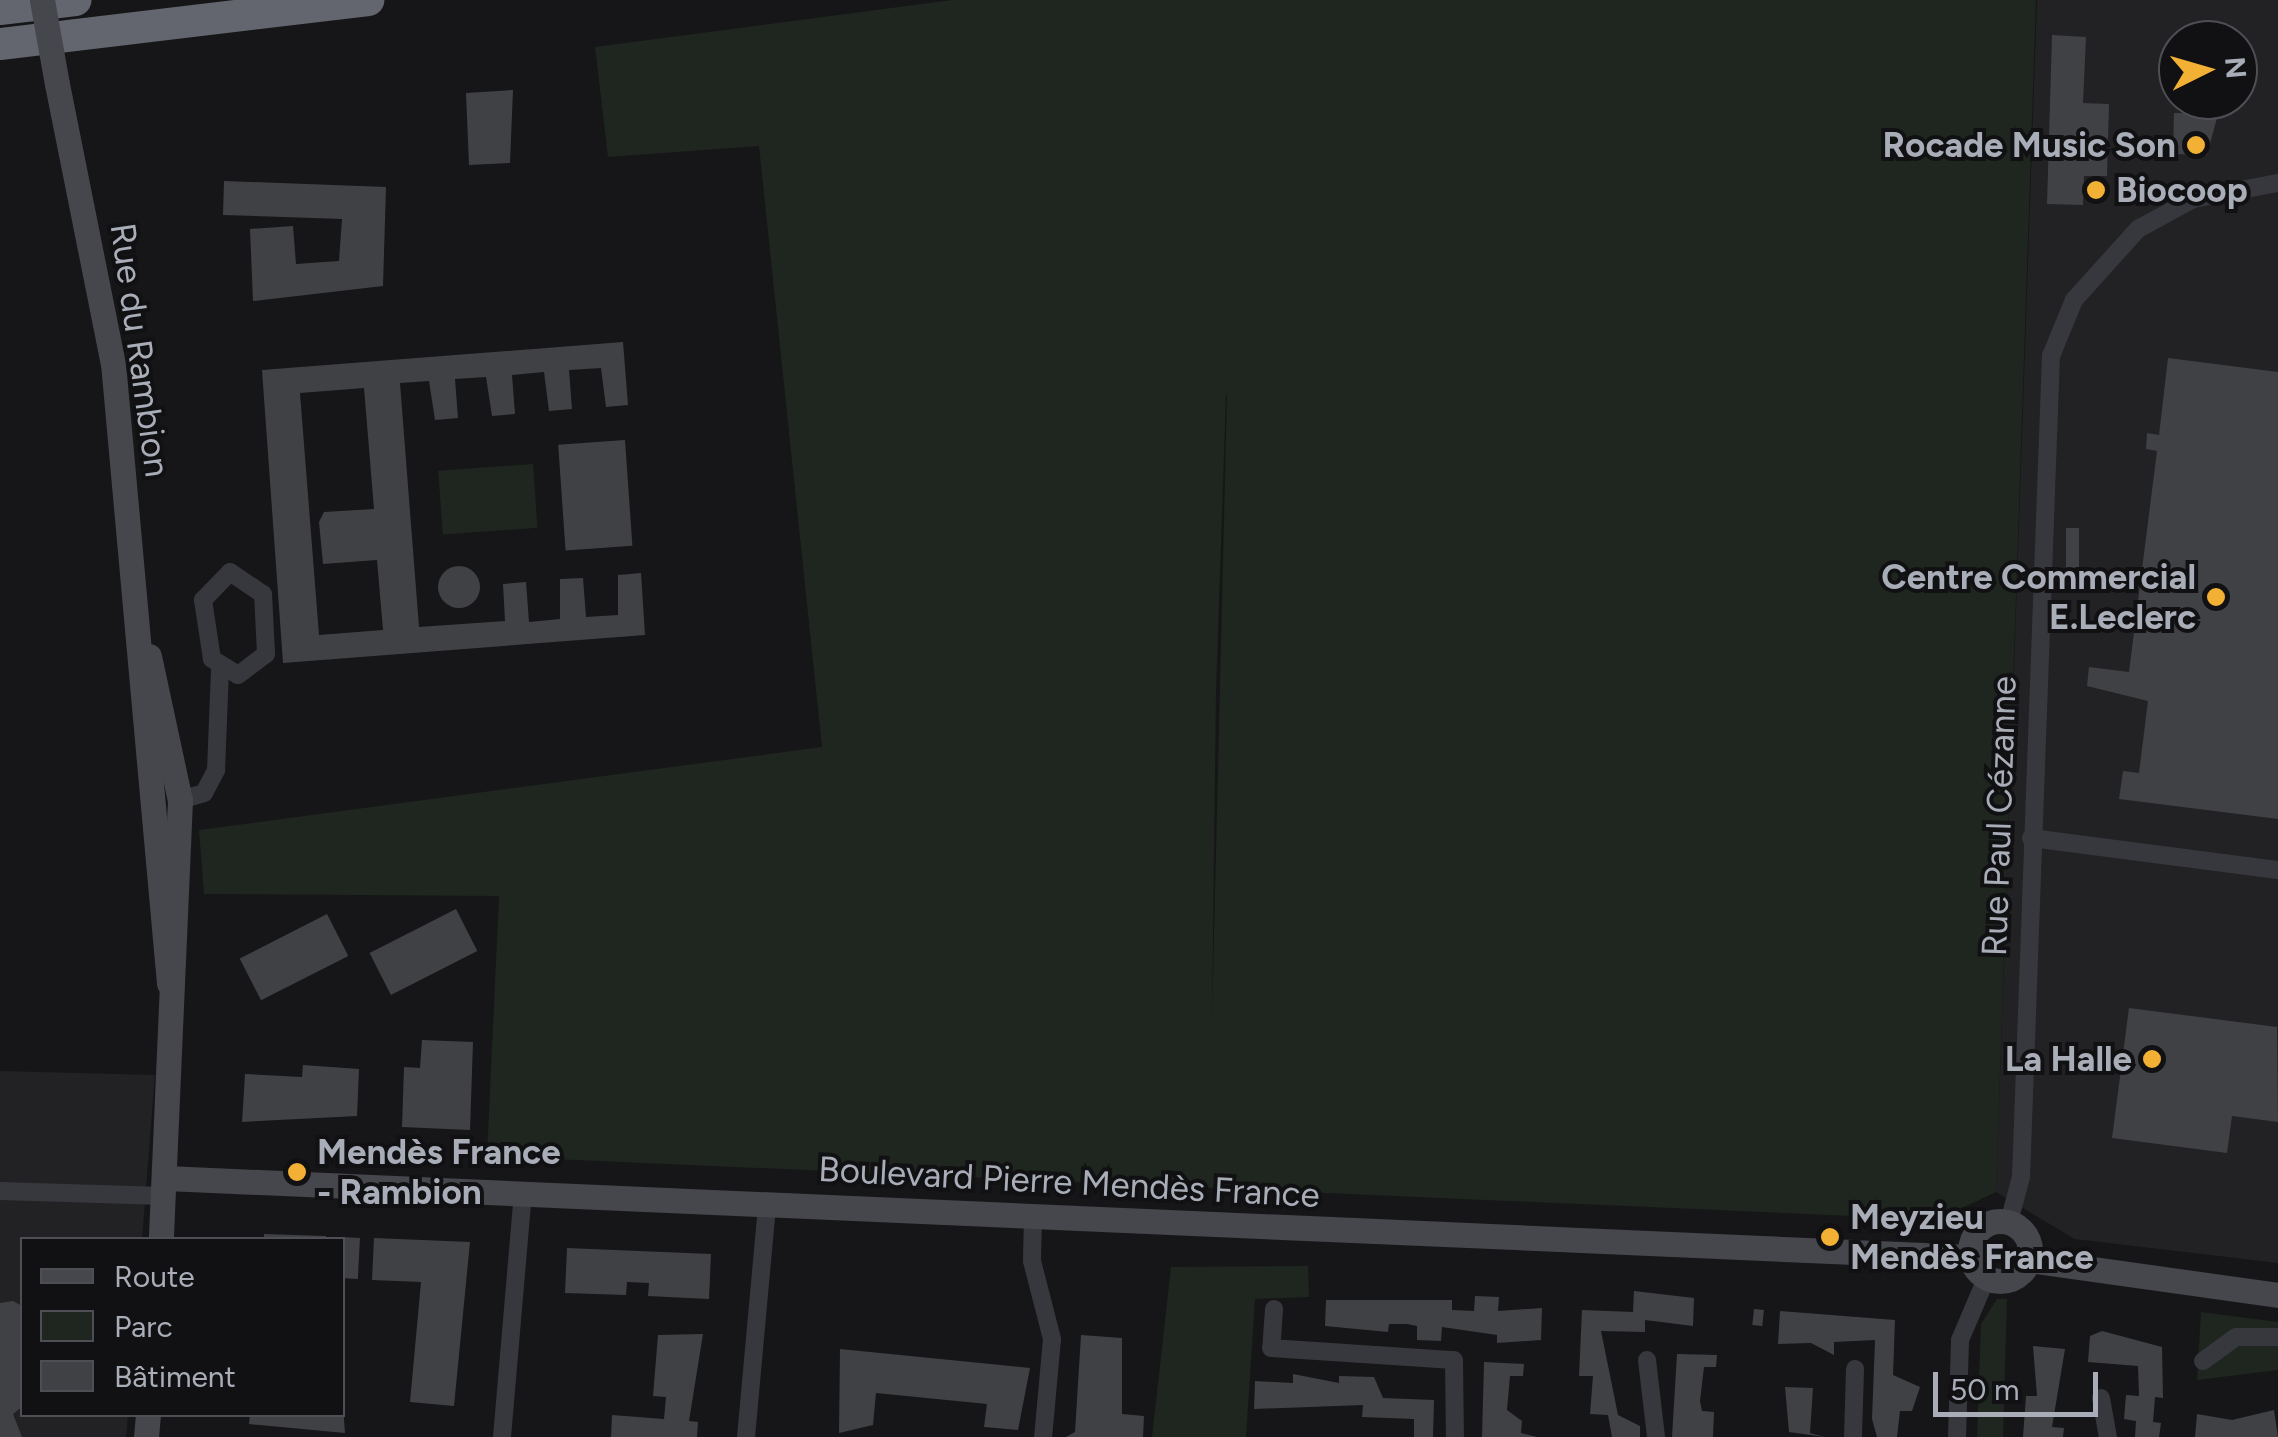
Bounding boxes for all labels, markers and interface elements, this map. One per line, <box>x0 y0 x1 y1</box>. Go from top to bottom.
north arrow <box>2158 20 2258 120</box>
text: N <box>2218 55 2254 80</box>
place label: Rocade Music Son <box>1883 124 2176 166</box>
marker: Rocade Music Son <box>2185 134 2207 156</box>
place label: Biocoop <box>2116 169 2248 211</box>
marker: Biocoop <box>2085 179 2107 201</box>
street label: Rue du Rambion <box>101 220 179 480</box>
place label: Centre Commercial E.Leclerc <box>1881 556 2196 638</box>
marker: Centre Commercial E.Leclerc <box>2205 586 2227 608</box>
street label: Rue Paul Cézanne <box>1973 675 2025 957</box>
place label: La Halle <box>2005 1038 2132 1080</box>
marker: La Halle <box>2141 1048 2163 1070</box>
place label: Mendès France - Rambion <box>317 1131 561 1213</box>
street label: Boulevard Pierre Mendès France <box>817 1148 1321 1216</box>
marker: Mendès France - Rambion <box>286 1161 308 1183</box>
place label: Meyzieu Mendès France <box>1850 1196 2094 1278</box>
marker: Meyzieu Mendès France <box>1819 1226 1841 1248</box>
legend <box>20 1237 345 1417</box>
text: Route <box>114 1258 195 1295</box>
text: Parc <box>114 1308 173 1345</box>
scale bar <box>1938 1352 2103 1414</box>
text: Bâtiment <box>114 1358 236 1395</box>
text: 50 m <box>1950 1371 2019 1408</box>

